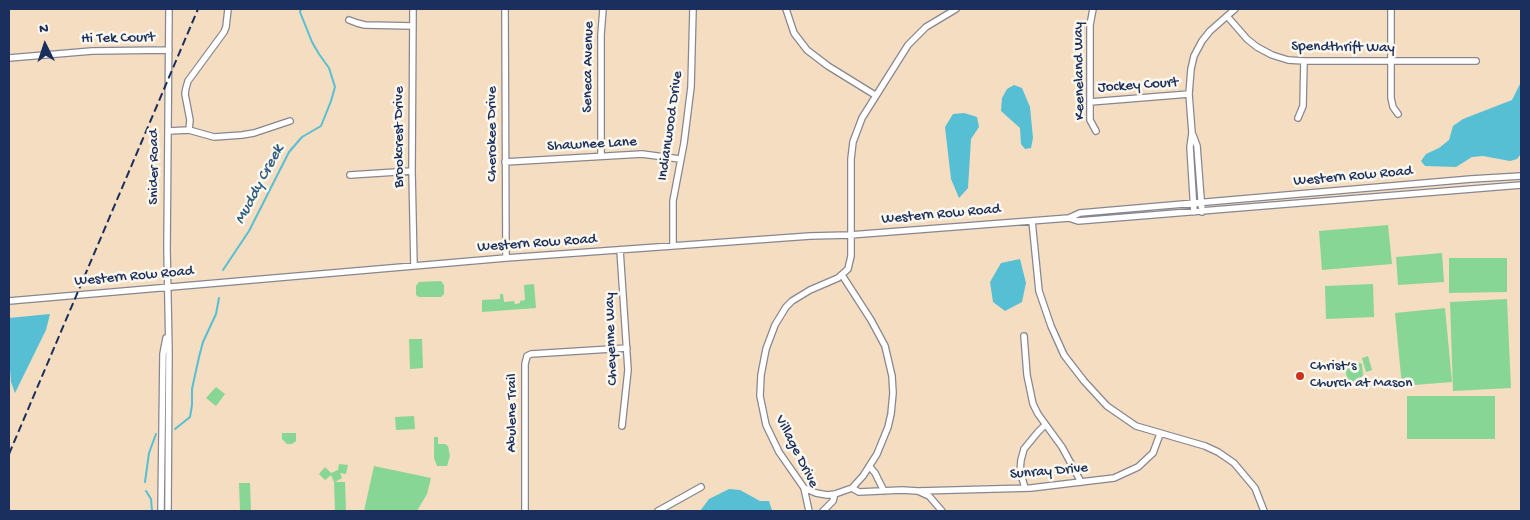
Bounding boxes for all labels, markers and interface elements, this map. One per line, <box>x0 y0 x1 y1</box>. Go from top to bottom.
north arrow <box>20 20 70 70</box>
text: N <box>39 21 49 38</box>
street label: Seneca Avenue <box>579 21 599 113</box>
street label: Keeneland Way <box>1070 22 1090 120</box>
street label: Hi Tek Court <box>81 29 155 49</box>
street label: Spendthrift Way <box>1291 38 1395 58</box>
street label: Indianwood Drive <box>654 70 688 182</box>
street label: Jockey Court <box>1097 74 1179 98</box>
street label: Brookcrest Drive <box>391 86 409 188</box>
street label: Cherokee Drive <box>484 86 502 182</box>
street label: Snider Road <box>146 129 164 205</box>
street label: Shawnee Lane <box>547 134 637 156</box>
water label: Muddy Creek <box>231 142 289 228</box>
street label: Western Row Road <box>1293 163 1413 191</box>
street label: Western Row Road <box>881 201 1001 229</box>
street label: Western Row Road <box>477 231 597 257</box>
street label: Western Row Road <box>74 263 194 291</box>
street label: Cheyenne Way <box>601 292 623 386</box>
place label: Christ’s Church at Mason <box>1310 358 1412 393</box>
marker: Christ’s Church at Mason <box>1294 370 1306 382</box>
street label: Abulene Trail <box>504 373 522 453</box>
street label: Village Drive <box>770 413 822 491</box>
street label: Sunray Drive <box>1009 460 1089 484</box>

